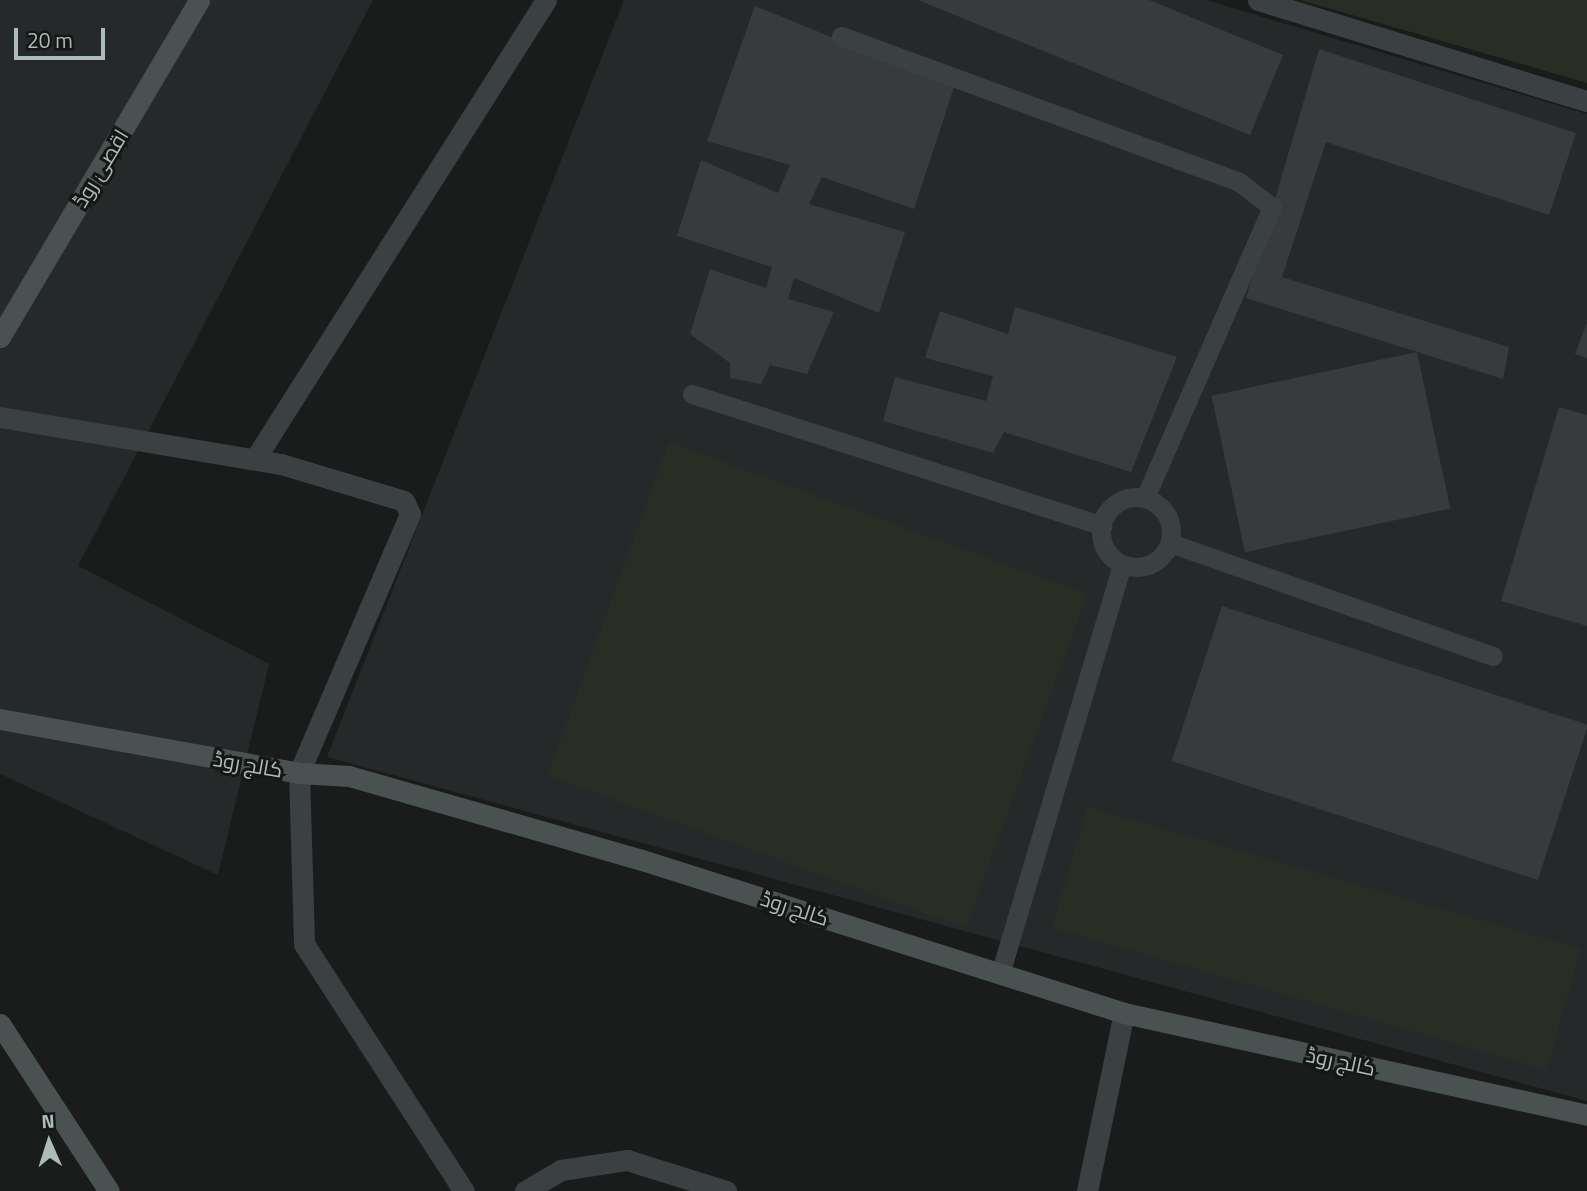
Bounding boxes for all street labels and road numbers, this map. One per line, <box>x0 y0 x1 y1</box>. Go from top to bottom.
street label: اقصیٰ روڈ <box>67 124 133 212</box>
street label: کالج روڈ <box>211 746 285 782</box>
street label: کالج روڈ <box>758 885 832 931</box>
street label: کالج روڈ <box>1304 1041 1378 1081</box>

